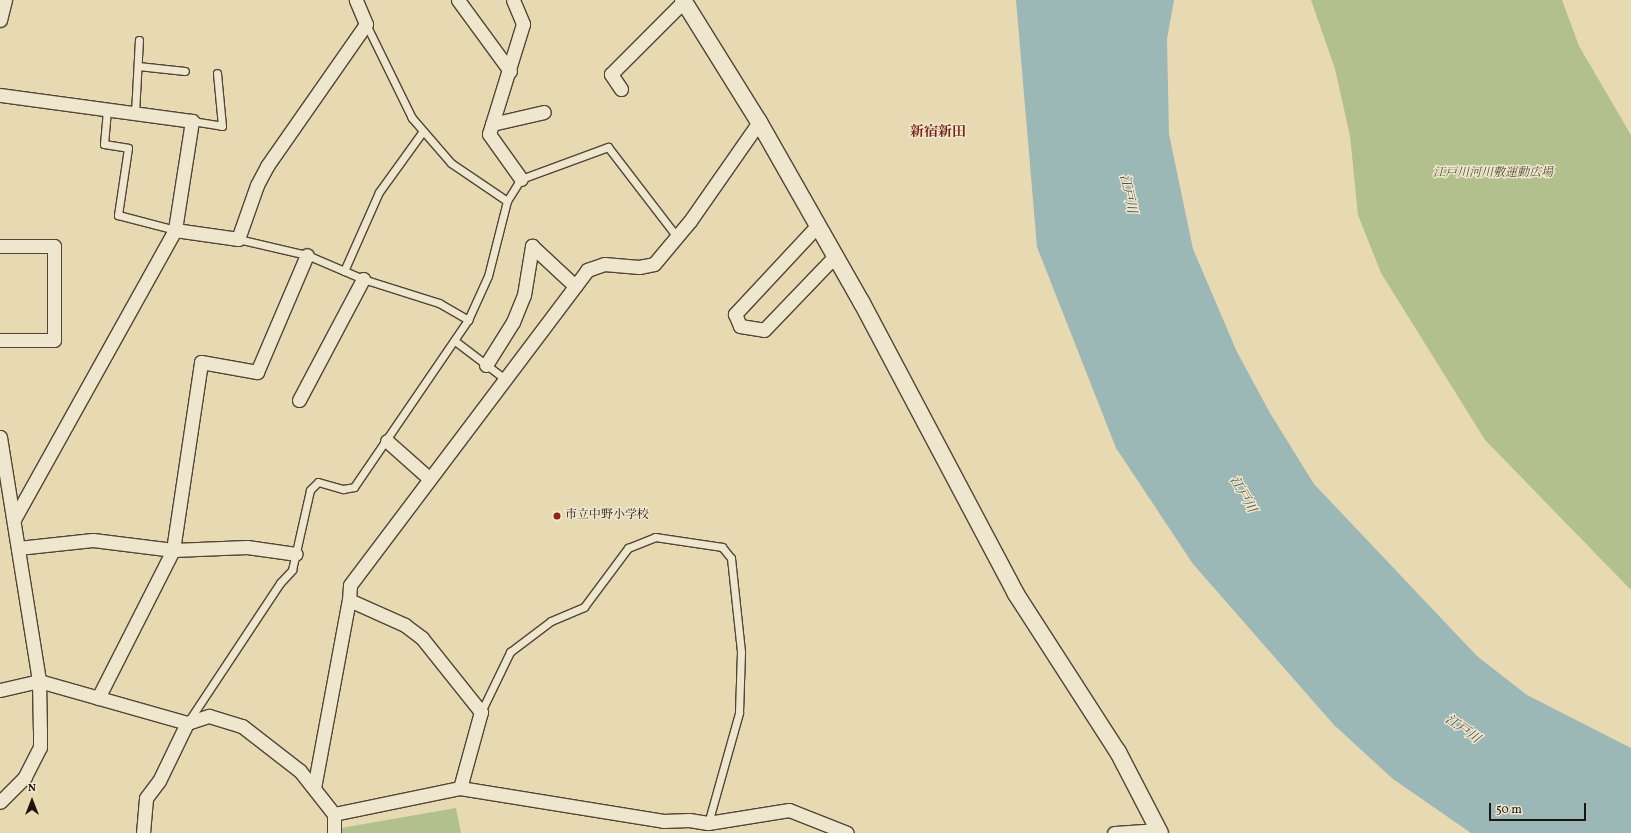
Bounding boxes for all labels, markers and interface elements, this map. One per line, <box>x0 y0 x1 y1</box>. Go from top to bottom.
district label: 新宿新田 <box>910 125 966 141</box>
park label: 江戸川河川敷運動広場 <box>1433 167 1553 181</box>
water label: 江戸川 <box>1115 173 1139 215</box>
water label: 江戸川 <box>1225 474 1259 516</box>
place label: 市立中野小学校 <box>565 509 649 523</box>
marker: 市立中野小学校 <box>552 511 562 521</box>
water label: 江戸川 <box>1442 712 1482 748</box>
north arrow <box>12 781 52 821</box>
text: N <box>28 781 36 796</box>
scale bar <box>1491 795 1588 821</box>
text: 50 m <box>1496 802 1522 818</box>

